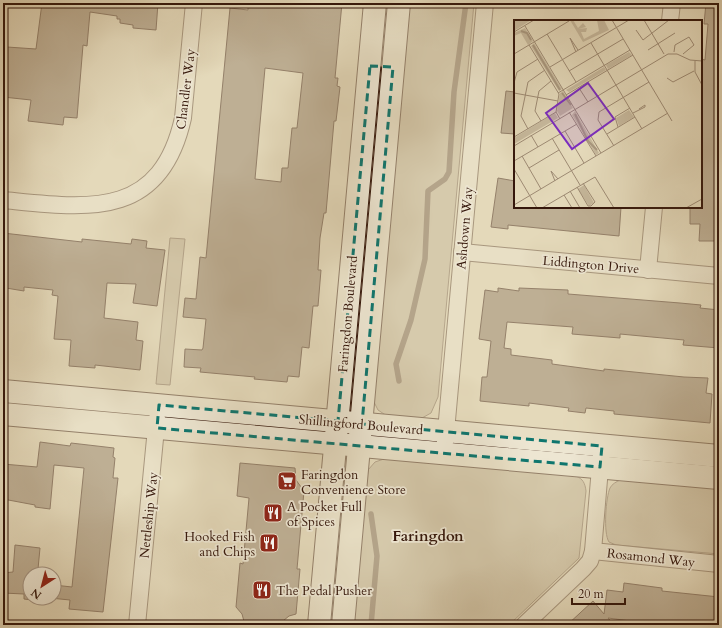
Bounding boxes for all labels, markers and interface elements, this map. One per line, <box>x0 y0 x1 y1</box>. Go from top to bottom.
inset map <box>514 20 702 208</box>
street label: Chandler Way <box>172 48 200 131</box>
street label: Ashdown Way <box>452 186 478 270</box>
street label: Liddington Drive <box>542 252 640 278</box>
street label: Faringdon Boulevard <box>334 255 362 373</box>
street label: Shillingford Boulevard <box>298 411 424 439</box>
place label: Faringdon Convenience Store <box>301 466 406 499</box>
supermarket icon: Faringdon Convenience Store <box>276 470 298 492</box>
street label: Nettleship Way <box>136 471 162 559</box>
place label: A Pocket Full of Spices <box>287 498 363 531</box>
restaurant icon: A Pocket Full of Spices <box>262 502 284 524</box>
district label: Faringdon <box>392 526 464 546</box>
place label: Hooked Fish and Chips <box>184 528 255 561</box>
restaurant icon: Hooked Fish and Chips <box>258 532 280 554</box>
street label: Rosamond Way <box>606 544 696 572</box>
north arrow <box>22 566 62 606</box>
restaurant icon: The Pedal Pusher <box>251 579 273 601</box>
scale bar <box>572 580 625 606</box>
place label: The Pedal Pusher <box>276 582 372 600</box>
text: N <box>28 585 45 603</box>
text: 20 m <box>578 586 605 602</box>

